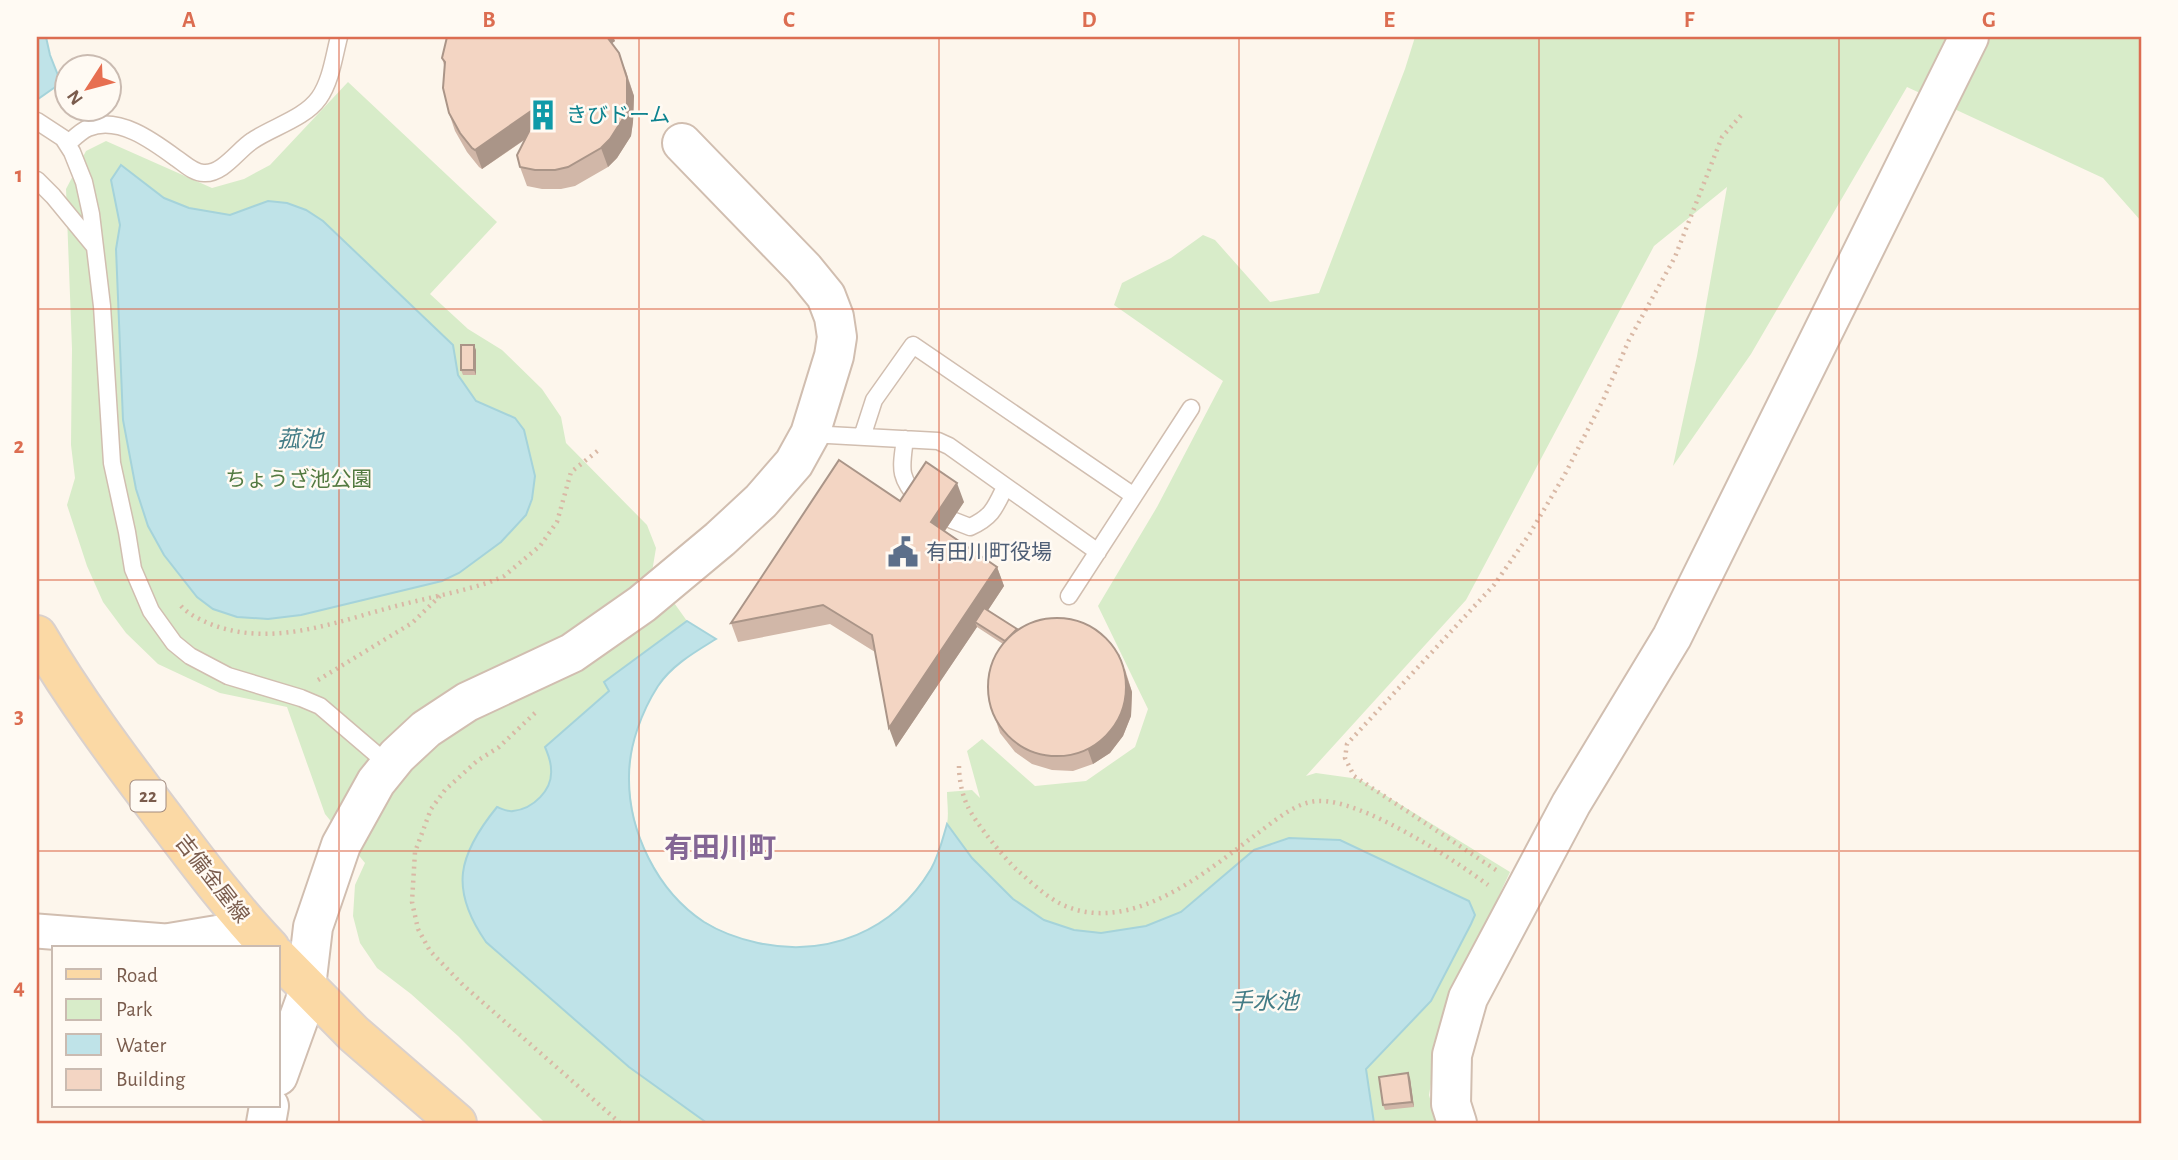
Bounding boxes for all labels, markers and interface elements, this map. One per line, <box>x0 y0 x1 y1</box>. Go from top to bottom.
text: A <box>182 9 196 32</box>
text: B <box>482 9 496 32</box>
text: C <box>783 9 795 32</box>
text: D <box>1081 9 1097 32</box>
text: E <box>1383 9 1395 32</box>
text: F <box>1684 9 1695 32</box>
text: G <box>1982 9 1996 32</box>
north arrow <box>52 52 122 122</box>
text: N <box>64 86 87 108</box>
building icon: きびドーム <box>526 98 560 132</box>
place label: きびドーム <box>566 105 670 126</box>
text: 1 <box>15 164 23 187</box>
water label: 菰池 <box>277 427 325 452</box>
text: 2 <box>14 435 25 458</box>
park label: ちょうざ池公園 <box>226 467 373 490</box>
public building icon: 有田川町役場 <box>886 535 920 569</box>
place label: 有田川町役場 <box>926 541 1052 563</box>
text: 3 <box>14 705 24 728</box>
road number: 22 <box>130 780 166 811</box>
street label: 吉備金屋線 <box>171 831 253 927</box>
district label: 有田川町 <box>664 833 776 863</box>
legend <box>52 946 280 1108</box>
text: Road <box>116 965 158 986</box>
text: 4 <box>13 976 25 999</box>
water label: 手水池 <box>1230 989 1301 1014</box>
text: Park <box>116 999 153 1020</box>
text: Water <box>116 1035 166 1056</box>
text: Building <box>116 1069 186 1090</box>

